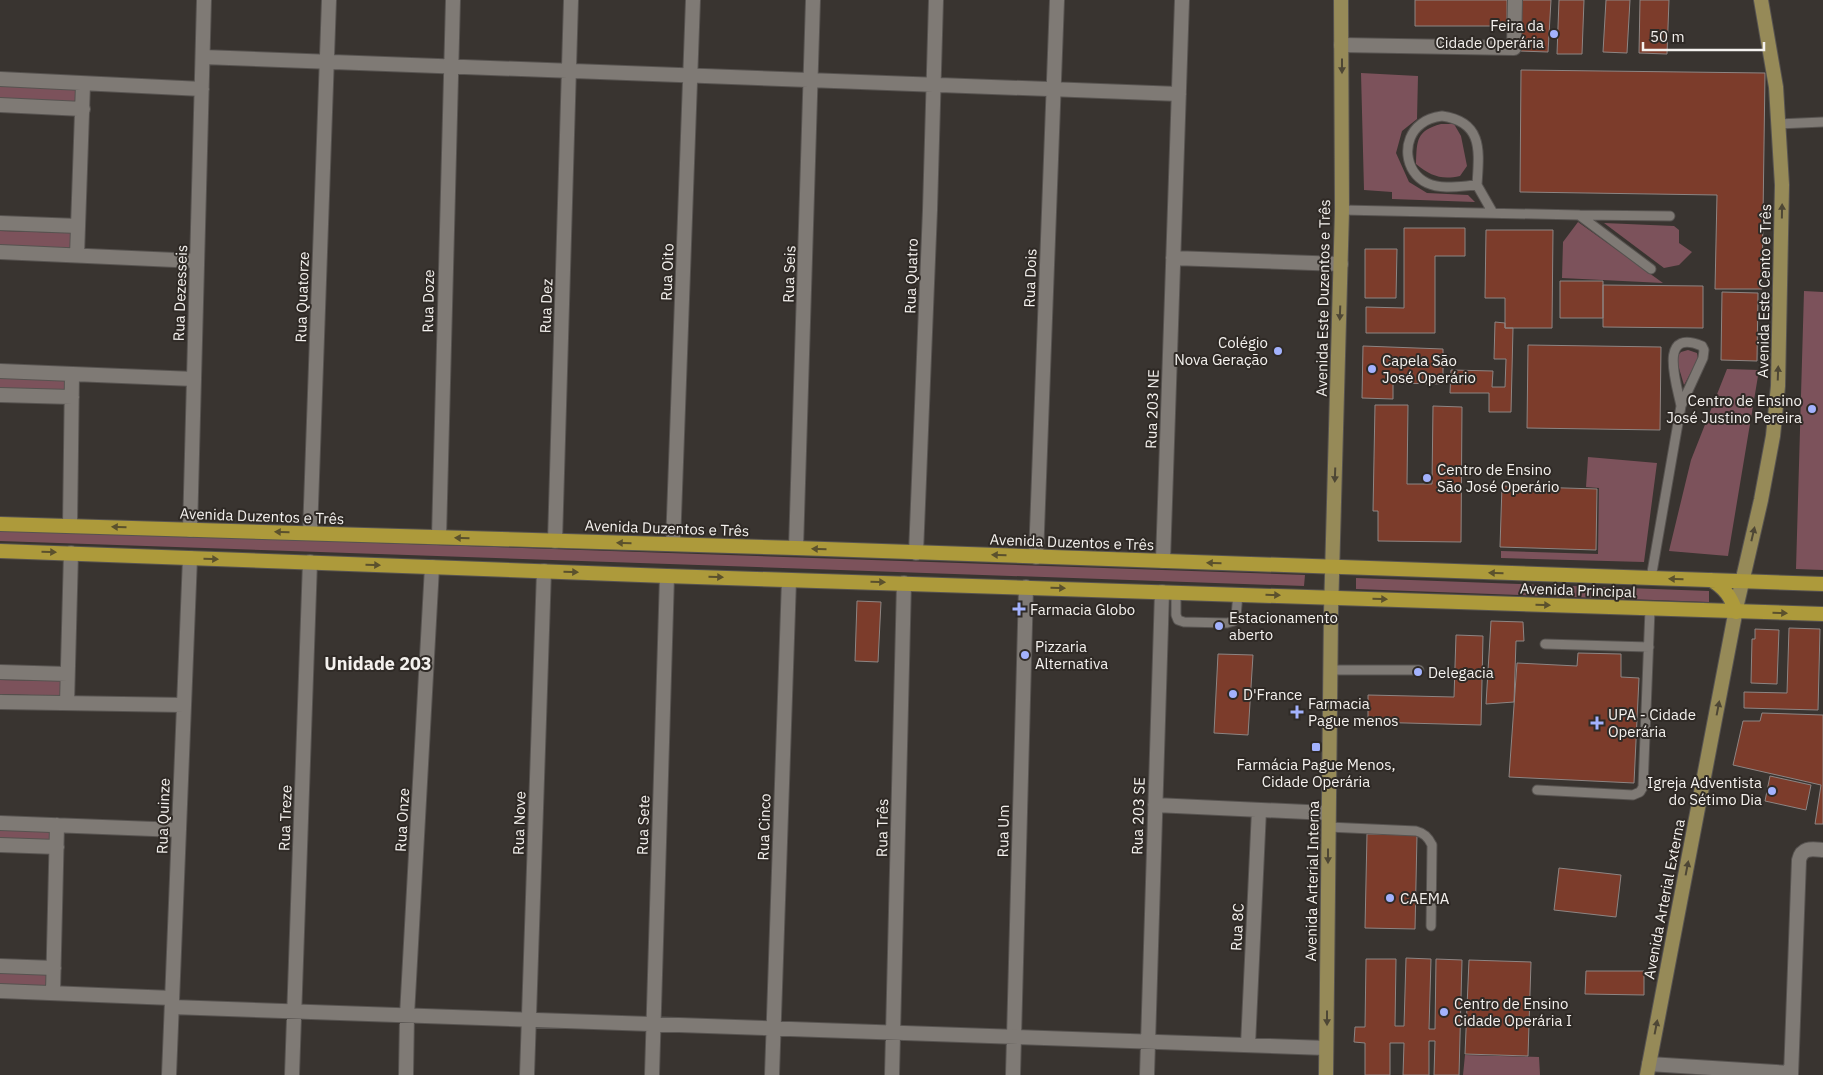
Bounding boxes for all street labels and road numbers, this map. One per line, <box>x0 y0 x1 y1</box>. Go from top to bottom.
street label: Avenida Este Duzentos e Três <box>1312 199 1334 397</box>
street label: Avenida Este Cento e Três <box>1753 204 1775 378</box>
street label: Rua Quatro <box>900 238 922 314</box>
street label: Rua Oito <box>656 243 678 301</box>
street label: Rua Dezesseis <box>169 244 191 342</box>
street label: Rua Seis <box>778 245 800 303</box>
street label: Rua Dois <box>1019 248 1041 308</box>
street label: Rua Quatorze <box>291 251 313 343</box>
street label: Rua Doze <box>418 269 438 333</box>
street label: Rua Dez <box>536 278 556 334</box>
street label: Rua 203 NE <box>1141 369 1163 449</box>
street label: Avenida Duzentos e Três <box>179 504 345 528</box>
street label: Avenida Duzentos e Três <box>584 516 750 540</box>
street label: Avenida Duzentos e Três <box>989 530 1155 554</box>
street label: Avenida Principal <box>1520 578 1636 602</box>
street label: Rua 203 SE <box>1127 777 1149 855</box>
street label: Rua Quinze <box>152 778 174 854</box>
street label: Rua Treze <box>274 785 296 851</box>
street label: Rua Onze <box>391 788 413 852</box>
street label: Rua Nove <box>508 791 530 855</box>
street label: Rua Cinco <box>753 793 775 861</box>
street label: Rua Sete <box>632 795 654 855</box>
street label: Rua Três <box>872 799 892 857</box>
street label: Avenida Arterial Interna <box>1301 800 1323 962</box>
street label: Rua Um <box>993 804 1013 858</box>
street label: Avenida Arterial Externa <box>1639 817 1689 981</box>
street label: Rua 8C <box>1226 903 1248 951</box>

